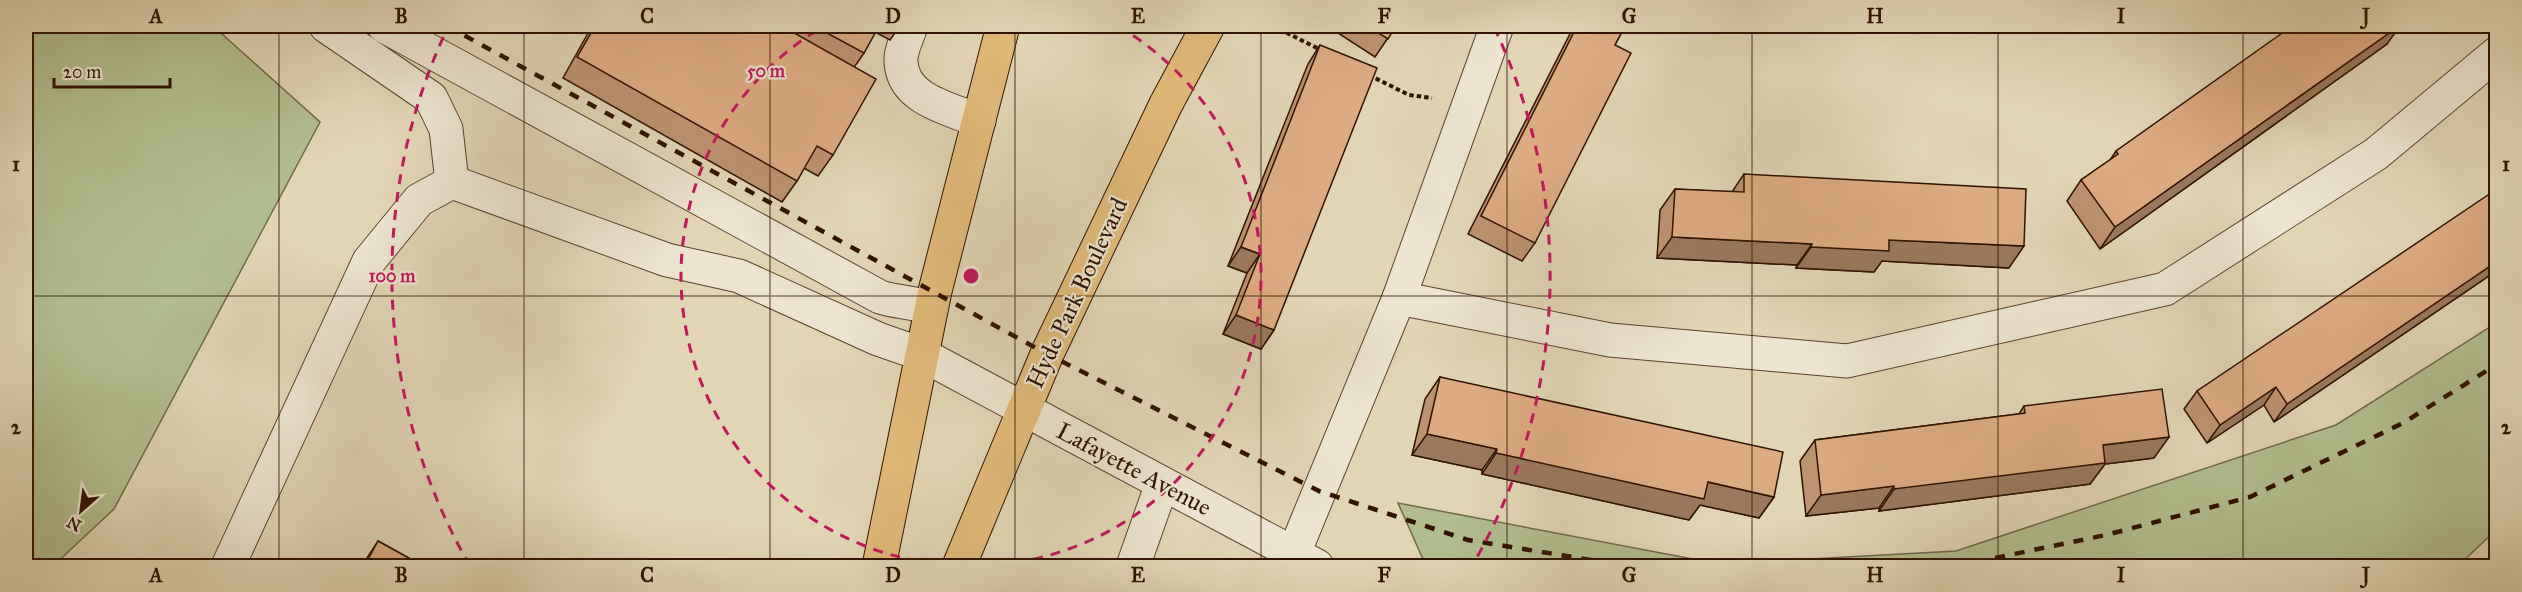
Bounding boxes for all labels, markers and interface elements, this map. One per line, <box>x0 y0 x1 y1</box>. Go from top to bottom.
text: A <box>147 4 163 28</box>
text: B <box>394 4 408 28</box>
text: C <box>640 4 654 28</box>
text: D <box>885 4 901 28</box>
text: E <box>1131 4 1146 28</box>
text: F <box>1377 4 1391 28</box>
text: G <box>1622 4 1637 28</box>
text: H <box>1866 4 1884 28</box>
text: I <box>2117 4 2126 28</box>
text: J <box>2359 4 2371 30</box>
scale bar <box>54 51 170 89</box>
text: 50 m <box>747 60 786 82</box>
text: 20 m <box>63 61 101 83</box>
text: 1 <box>12 152 20 176</box>
text: 1 <box>2502 152 2510 176</box>
street label: Hyde Park Boulevard <box>1020 193 1134 393</box>
text: 100 m <box>369 265 416 287</box>
centre of rings <box>961 266 981 286</box>
text: 2 <box>11 415 22 439</box>
text: 2 <box>2501 415 2512 439</box>
street label: Lafayette Avenue <box>1051 416 1217 522</box>
north arrow <box>51 481 111 541</box>
text: N <box>63 512 85 535</box>
text: A <box>147 563 163 587</box>
text: B <box>394 563 408 587</box>
text: C <box>640 563 654 587</box>
text: D <box>885 563 901 587</box>
text: E <box>1131 563 1146 587</box>
text: F <box>1377 563 1391 587</box>
text: G <box>1622 563 1637 587</box>
text: H <box>1866 563 1884 587</box>
text: I <box>2117 563 2126 587</box>
text: J <box>2359 563 2371 589</box>

